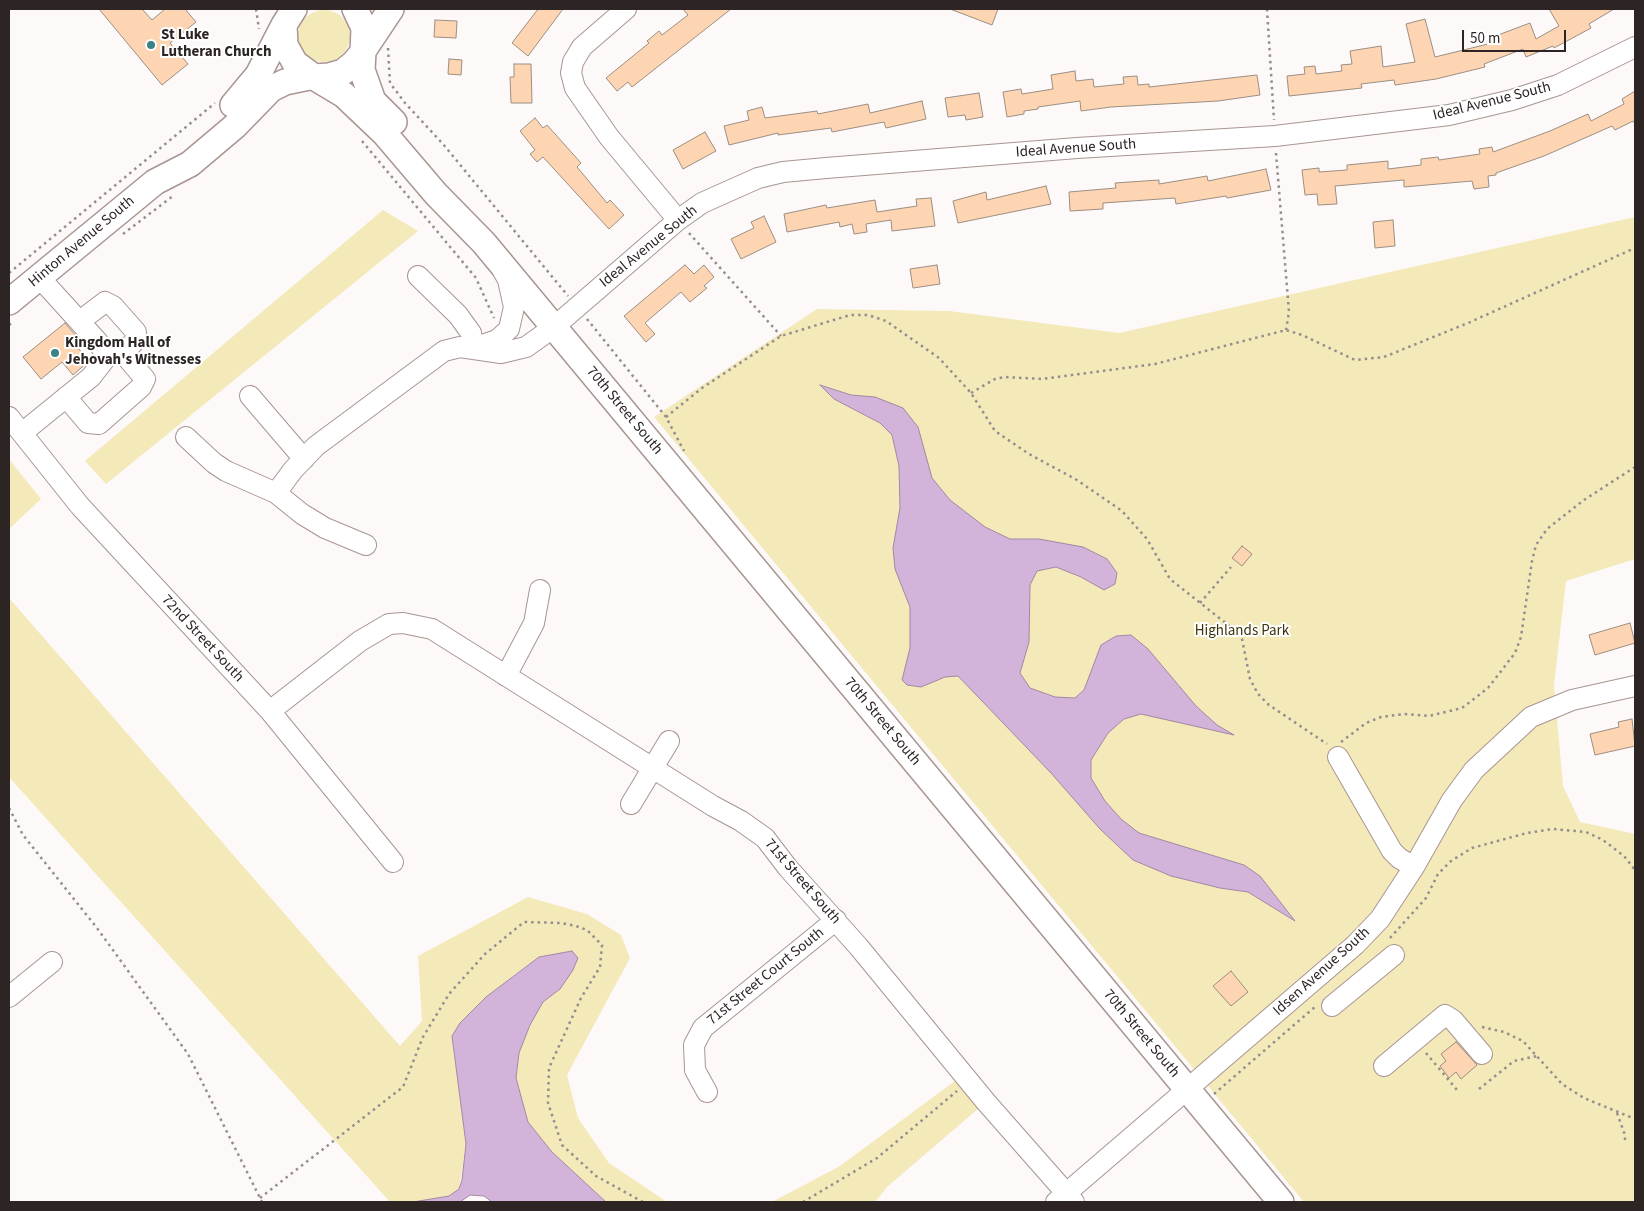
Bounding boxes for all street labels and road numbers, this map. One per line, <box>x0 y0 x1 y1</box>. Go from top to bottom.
street label: Ideal Avenue South <box>1431 79 1553 125</box>
street label: Ideal Avenue South <box>1015 136 1137 162</box>
street label: Hinton Avenue South <box>25 192 139 292</box>
street label: Ideal Avenue South <box>596 202 702 292</box>
street label: 70th Street South <box>582 363 666 459</box>
street label: 72nd Street South <box>157 592 247 686</box>
street label: 70th Street South <box>840 674 924 770</box>
street label: 71st Street South <box>760 836 844 928</box>
street label: 71st Street Court South <box>704 924 828 1030</box>
street label: Idsen Avenue South <box>1270 924 1374 1020</box>
street label: 70th Street South <box>1099 986 1183 1082</box>

